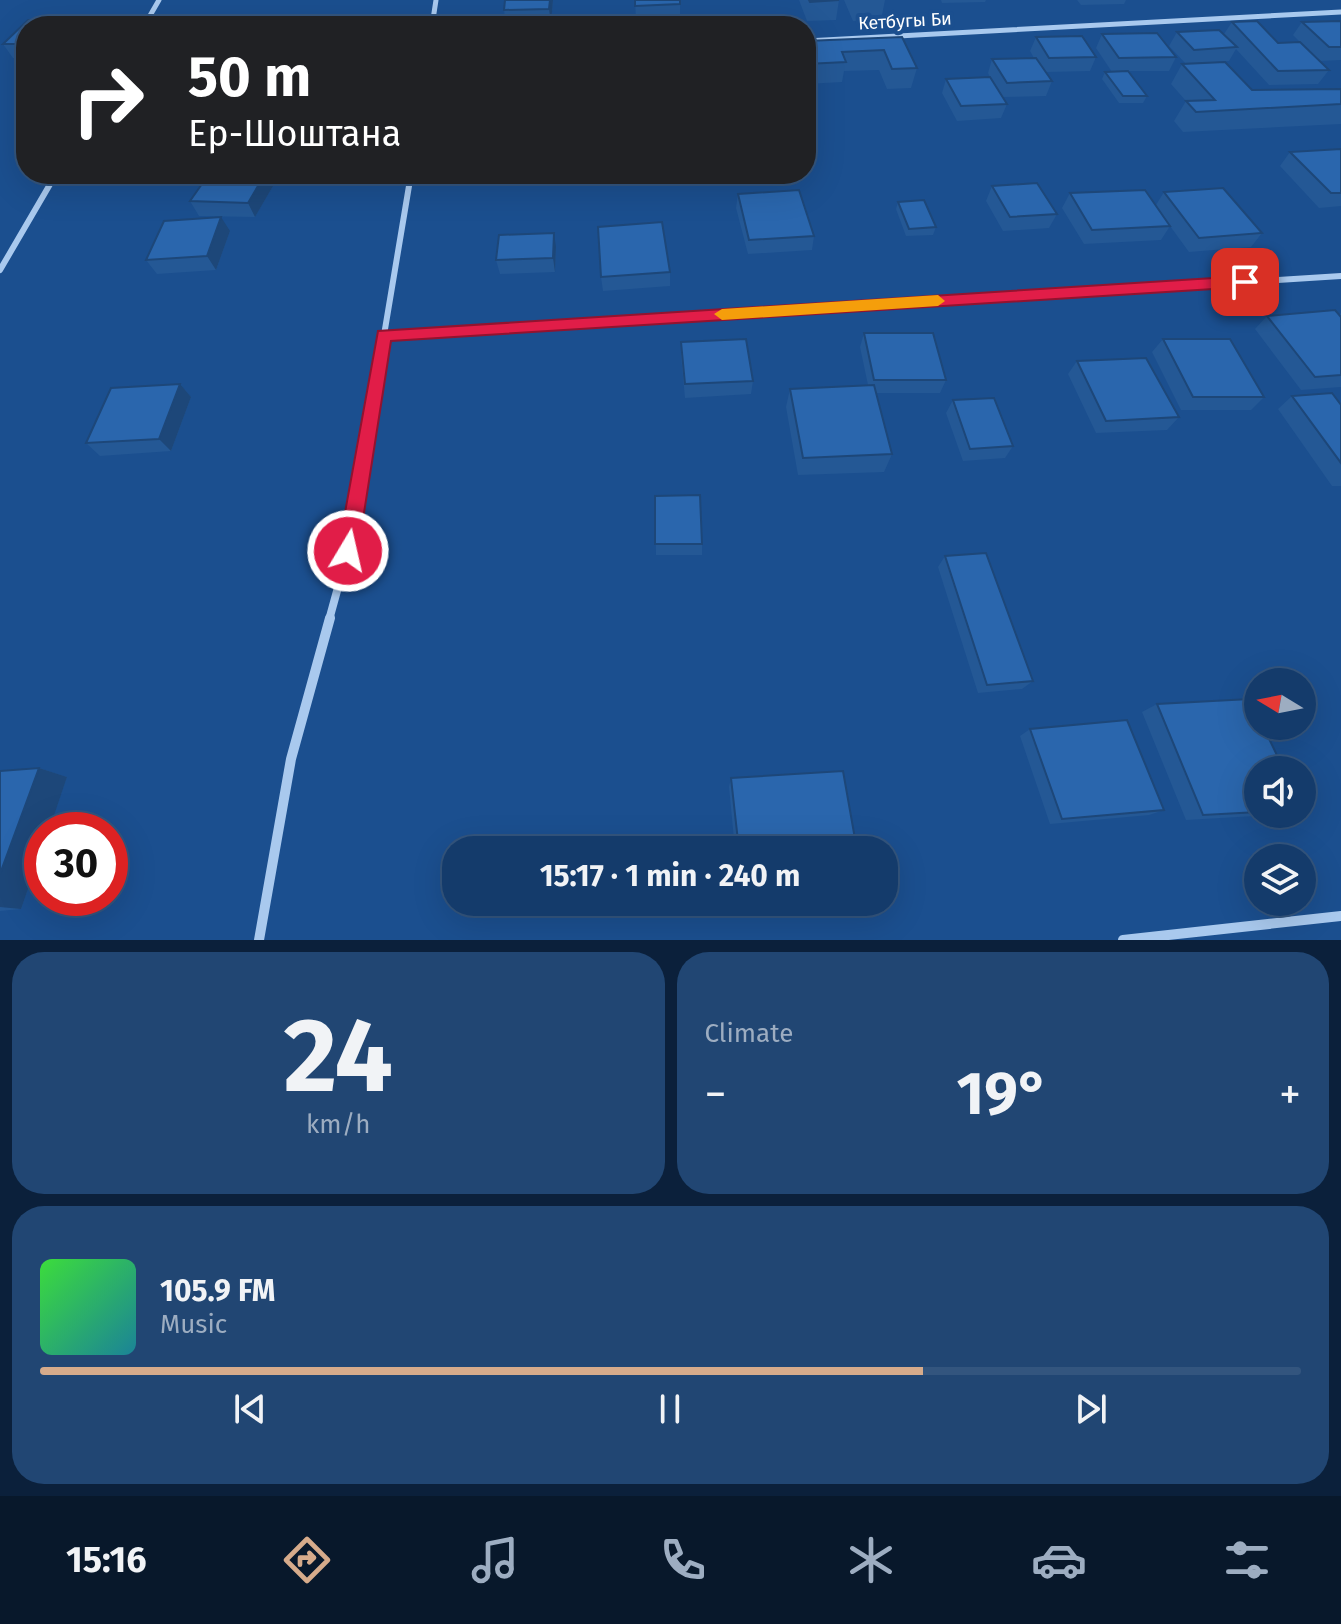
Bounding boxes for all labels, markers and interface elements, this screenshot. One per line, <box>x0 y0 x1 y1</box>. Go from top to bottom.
street label: Кетбугы Би <box>858 8 952 34</box>
text: 50 m <box>188 44 311 111</box>
icon: right <box>56 48 160 152</box>
text: Ер-Шоштана <box>188 112 401 156</box>
pin <box>1211 248 1279 316</box>
icon: arrive <box>1223 260 1267 304</box>
position arrow <box>306 509 390 593</box>
north arrow <box>1244 668 1316 740</box>
map controls <box>1244 668 1316 916</box>
button: sound <box>1244 756 1316 828</box>
speed limit sign: 30 <box>24 812 128 916</box>
button: layers <box>1244 844 1316 916</box>
text: 15:17 · 1 min · 240 m <box>540 858 800 894</box>
text: 24 <box>283 994 393 1119</box>
text: Climate <box>705 1018 793 1049</box>
text: 19° <box>956 1058 1049 1130</box>
text: − <box>705 1068 727 1121</box>
text: + <box>1279 1068 1301 1121</box>
text: km/h <box>306 1109 370 1140</box>
text: 105.9 FM <box>160 1273 275 1309</box>
text: Music <box>160 1309 227 1340</box>
icon: previous <box>228 1387 272 1431</box>
icon: pause <box>648 1387 692 1431</box>
icon: next <box>1069 1387 1113 1431</box>
icon: directions <box>279 1532 335 1588</box>
icon: music <box>467 1532 523 1588</box>
icon: phone <box>655 1532 711 1588</box>
icon: climate <box>843 1532 899 1588</box>
icon: car <box>1031 1532 1087 1588</box>
icon: filters <box>1219 1532 1275 1588</box>
text: 15:16 <box>66 1538 146 1582</box>

